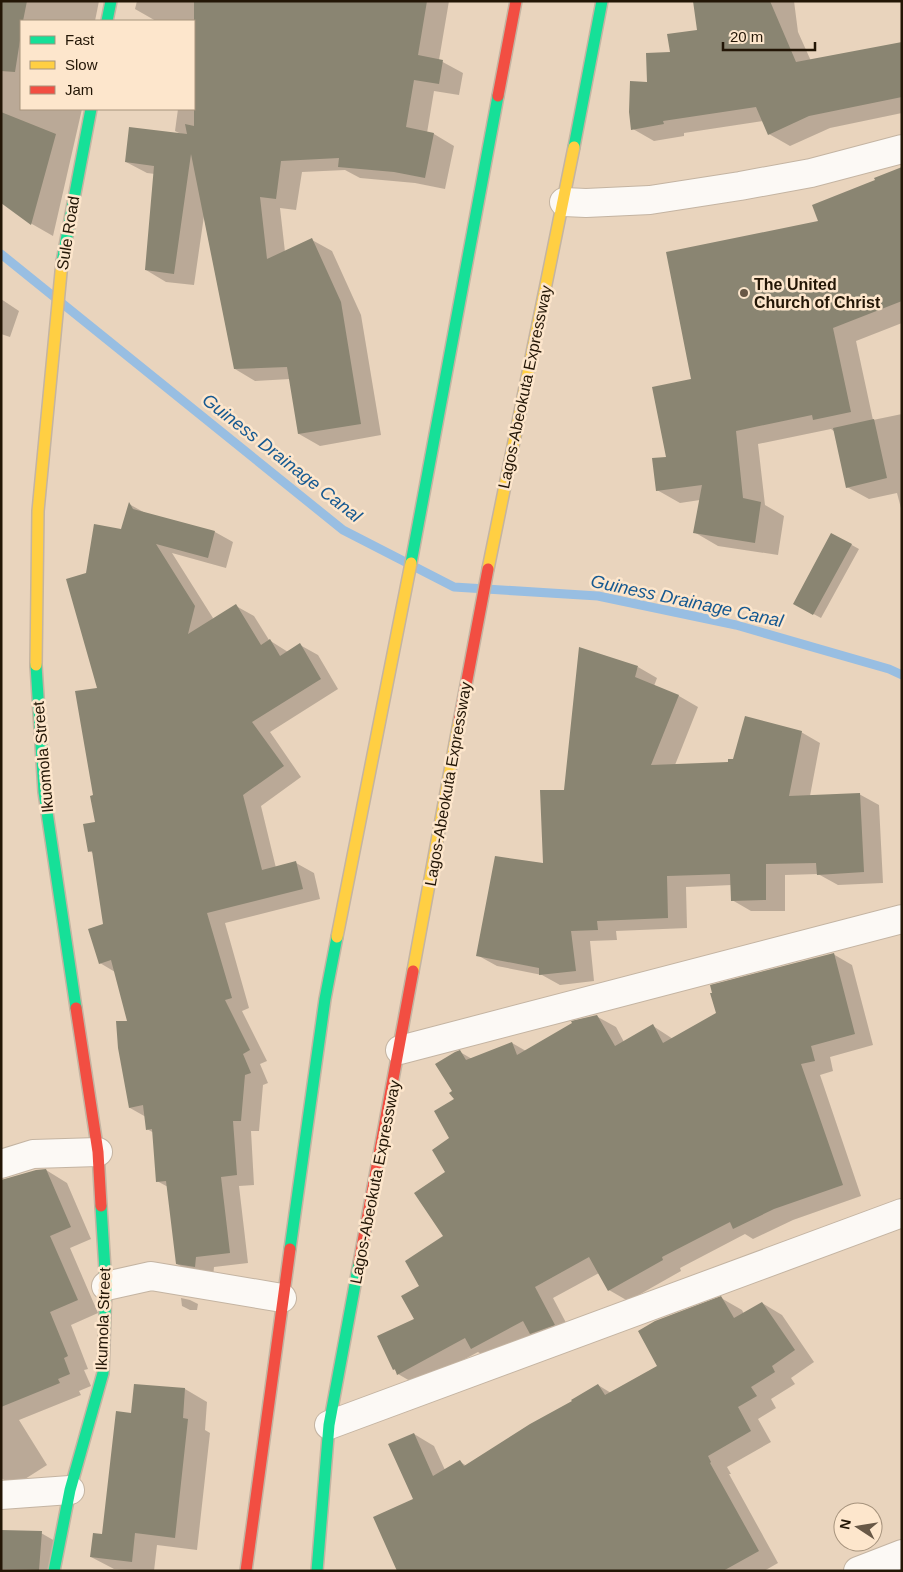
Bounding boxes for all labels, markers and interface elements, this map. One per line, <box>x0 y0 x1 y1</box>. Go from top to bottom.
legend <box>20 20 195 110</box>
scale bar <box>723 20 816 52</box>
text: 20 m <box>730 28 763 45</box>
text: Fast <box>65 31 95 48</box>
text: Slow <box>65 56 98 73</box>
text: Jam <box>65 81 93 98</box>
street label: Sule Road <box>54 195 82 271</box>
place label: The United Church of Christ <box>754 276 881 311</box>
street label: Lagos-Abeokuta Expressway <box>495 284 555 490</box>
marker: The United Church of Christ <box>738 287 750 299</box>
water label: Guiness Drainage Canal <box>199 390 366 527</box>
water label: Guiness Drainage Canal <box>589 571 786 631</box>
street label: Lagos-Abeokuta Expressway <box>422 680 474 888</box>
street label: Ikuomola Street <box>30 700 56 814</box>
street label: Lagos-Abeokuta Expressway <box>347 1079 403 1285</box>
street label: Ikumola Street <box>93 1267 113 1371</box>
north arrow <box>833 1502 883 1552</box>
text: N <box>836 1518 854 1531</box>

